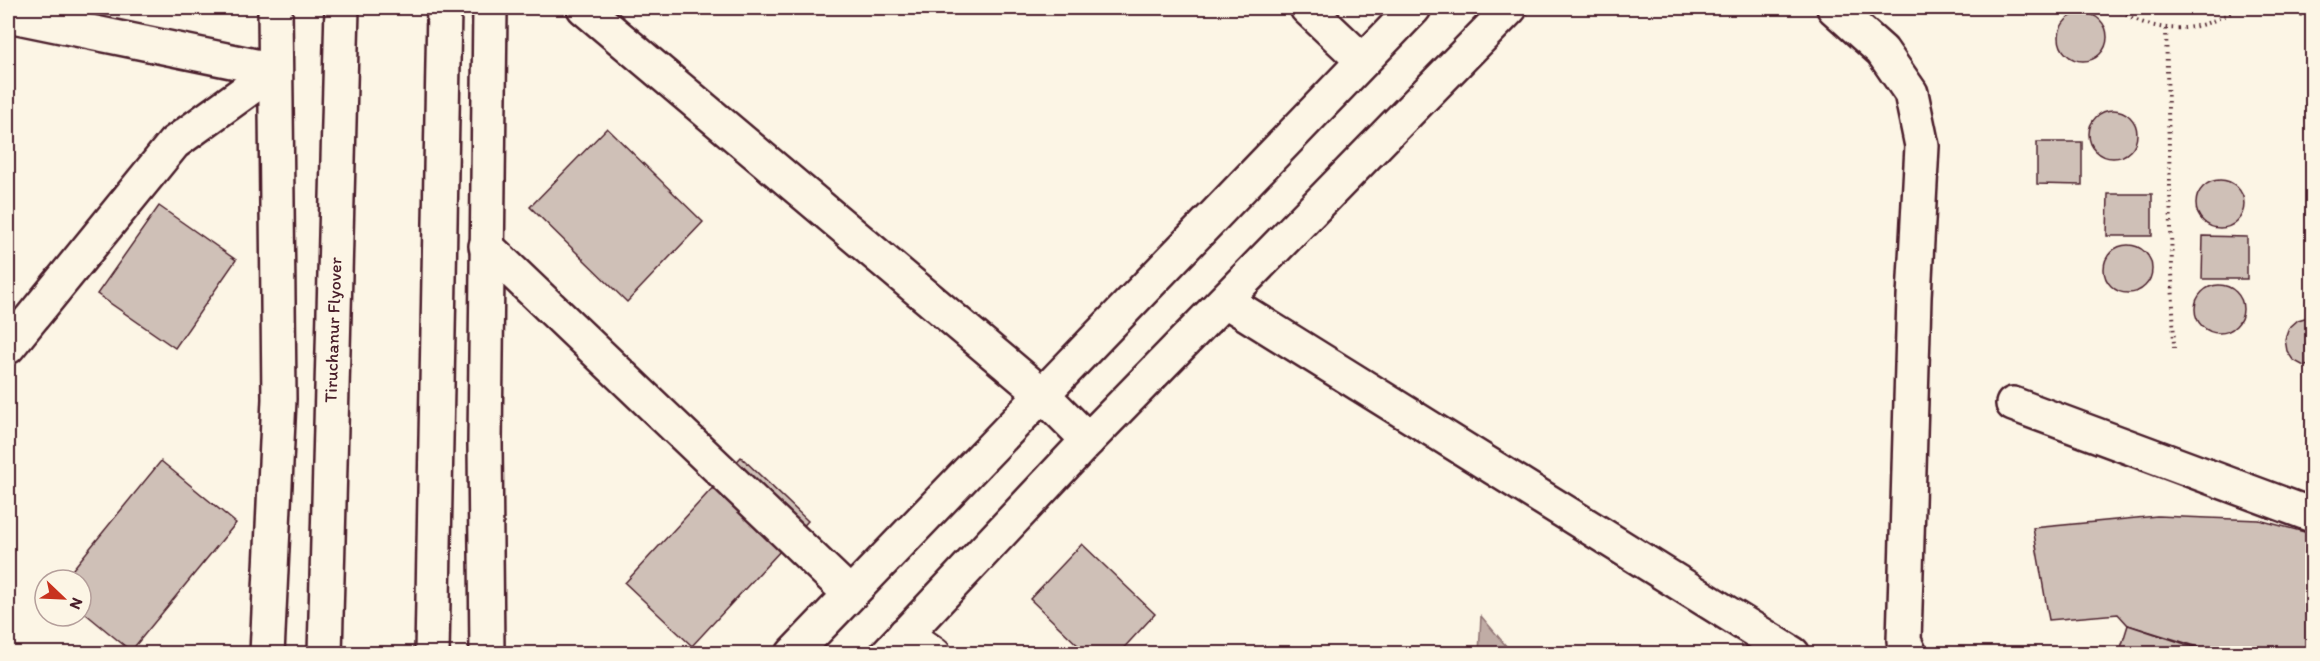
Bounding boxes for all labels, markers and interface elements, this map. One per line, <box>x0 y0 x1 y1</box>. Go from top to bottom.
street label: Tiruchanur Flyover <box>319 256 347 403</box>
north arrow <box>33 568 93 628</box>
text: N <box>65 595 87 612</box>

